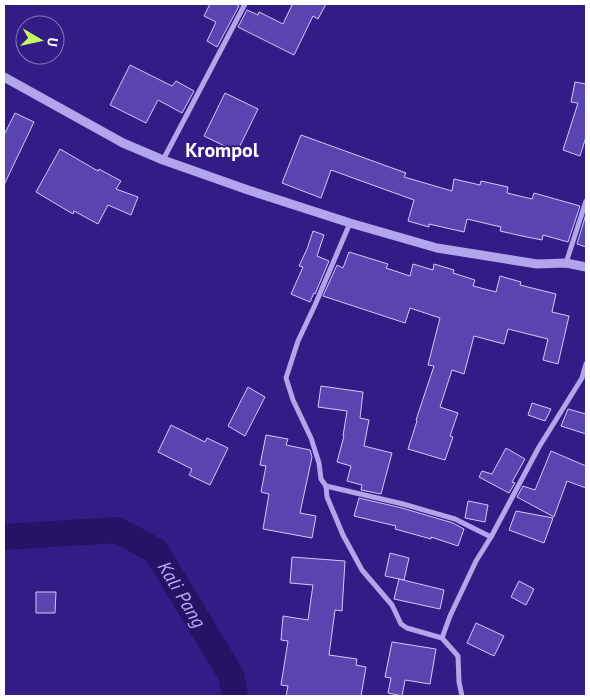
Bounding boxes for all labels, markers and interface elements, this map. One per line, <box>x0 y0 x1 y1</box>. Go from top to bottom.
north arrow <box>15 15 65 65</box>
text: U <box>43 36 62 48</box>
district label: Krompol <box>185 137 259 163</box>
water label: Kali Pang <box>153 556 212 632</box>

